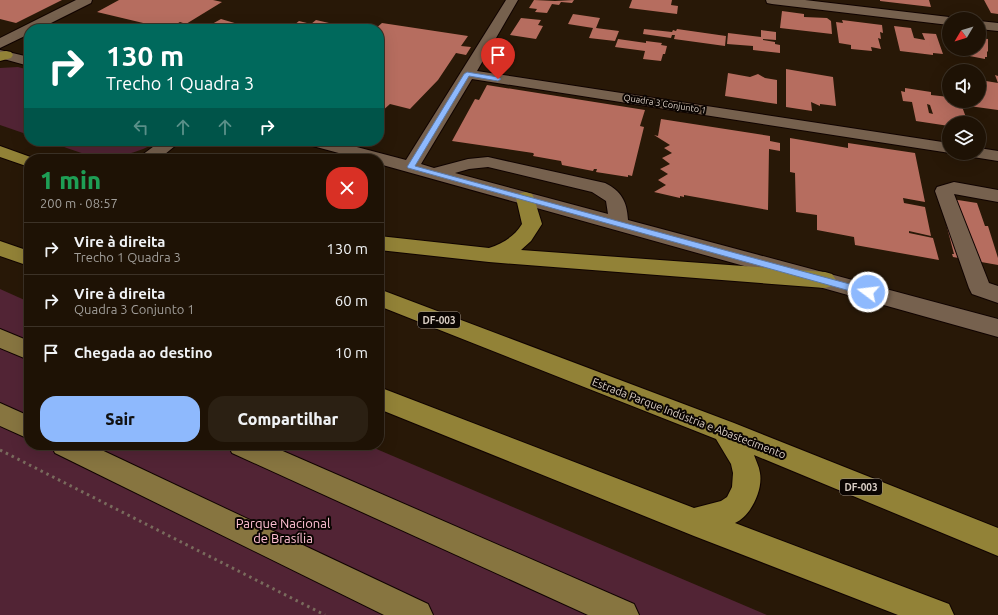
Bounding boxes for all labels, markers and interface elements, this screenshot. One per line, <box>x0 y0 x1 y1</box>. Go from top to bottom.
north arrow <box>942 12 986 56</box>
map controls <box>942 12 986 160</box>
pin <box>481 38 515 79</box>
icon: right <box>40 40 92 92</box>
text: 130 m <box>106 40 184 71</box>
icon: arrive <box>487 44 509 66</box>
button: sound <box>942 64 986 108</box>
text: Trecho 1 Quadra 3 <box>106 73 254 93</box>
street label: Quadra 3 Conjunto 1 <box>623 93 707 115</box>
icon: left <box>130 116 152 138</box>
icon: ahead <box>172 116 194 138</box>
icon: ahead <box>214 116 236 138</box>
icon: right <box>256 116 278 138</box>
button: layers <box>942 116 986 160</box>
text: 1 min <box>40 167 101 194</box>
button: close <box>326 167 368 209</box>
text: 200 m · 08:57 <box>40 196 118 210</box>
text: Vire à direita <box>74 233 166 250</box>
icon: right <box>40 238 62 260</box>
text: 130 m <box>326 240 368 257</box>
text: Trecho 1 Quadra 3 <box>74 250 181 264</box>
position arrow <box>847 271 889 313</box>
text: Vire à direita <box>74 285 166 302</box>
icon: right <box>40 290 62 312</box>
text: 60 m <box>335 292 368 309</box>
text: Quadra 3 Conjunto 1 <box>74 302 195 316</box>
road number: DF-003 <box>418 312 460 328</box>
icon: arrive <box>40 342 62 364</box>
text: Chegada ao destino <box>74 344 213 361</box>
text: 10 m <box>335 344 368 361</box>
street label: Estrada Parque Indústria e Abastecimento <box>590 375 788 461</box>
button: Sair <box>40 396 200 442</box>
button: Compartilhar <box>208 396 368 442</box>
road number: DF-003 <box>840 479 882 495</box>
park label: Parque Nacional de Brasília <box>236 516 331 545</box>

